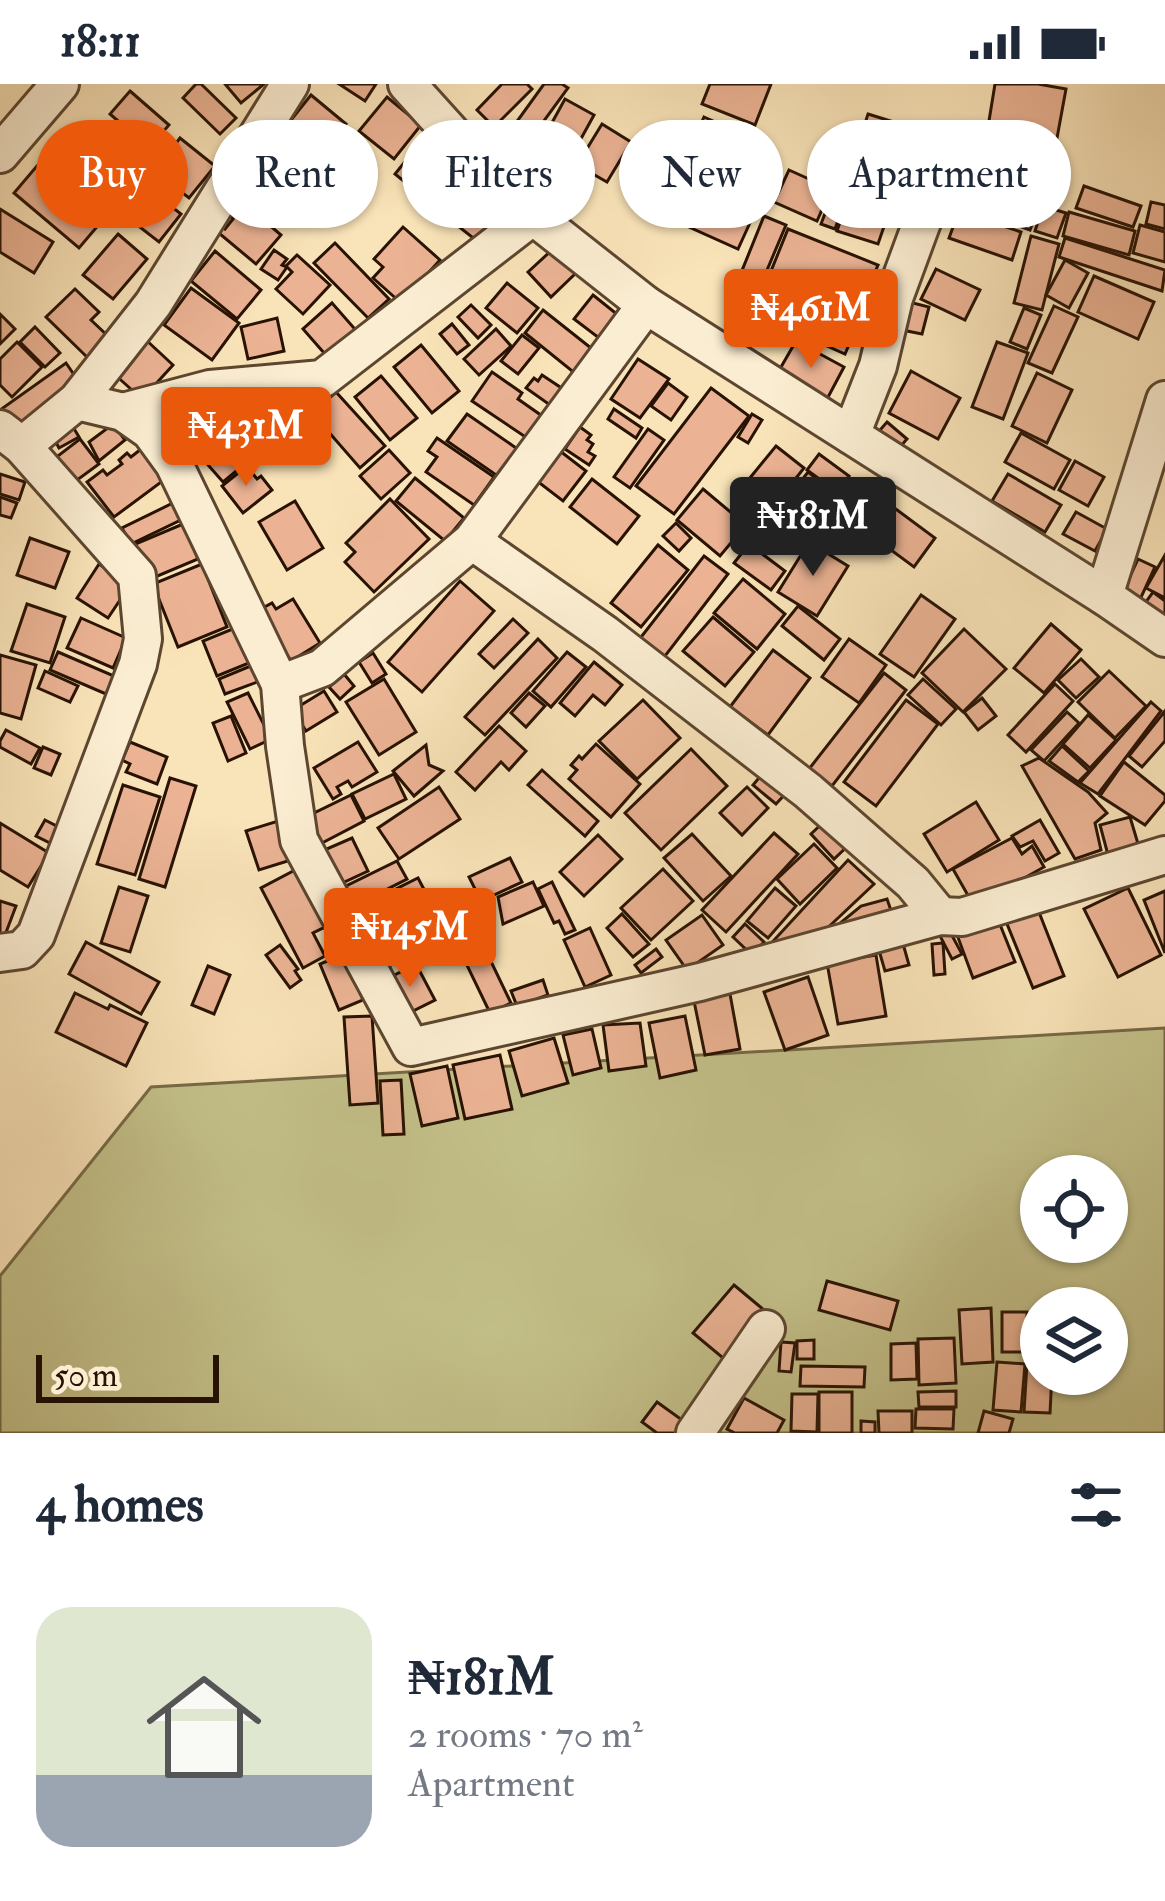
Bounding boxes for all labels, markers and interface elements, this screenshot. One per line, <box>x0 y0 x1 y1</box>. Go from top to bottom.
text: 18:11 <box>60 14 140 70</box>
chip: Buy <box>36 120 188 228</box>
chip: Rent <box>212 120 378 228</box>
chip: Filters <box>402 120 595 228</box>
chip: New <box>619 120 783 228</box>
chip: Apartment <box>807 120 1071 228</box>
pin: ₦461M <box>727 269 895 371</box>
text: ₦461M <box>751 283 871 332</box>
pin: ₦431M <box>162 387 330 489</box>
text: ₦431M <box>188 401 304 450</box>
pin: ₦181M <box>729 477 897 579</box>
text: ₦181M <box>757 491 869 540</box>
pin: ₦145M <box>326 888 494 990</box>
text: ₦145M <box>351 902 469 951</box>
map controls <box>1020 1155 1128 1395</box>
button: locate <box>1020 1155 1128 1263</box>
button: layers <box>1020 1287 1128 1395</box>
scale bar <box>36 1349 219 1402</box>
text: 50 m <box>54 1355 118 1396</box>
icon: filters <box>1063 1472 1129 1538</box>
text: 4 homes <box>36 1473 204 1537</box>
text: ₦181M <box>408 1646 555 1710</box>
icon: home <box>132 1655 276 1799</box>
text: 2 rooms · 70 m² <box>408 1710 643 1759</box>
text: Apartment <box>408 1759 575 1808</box>

